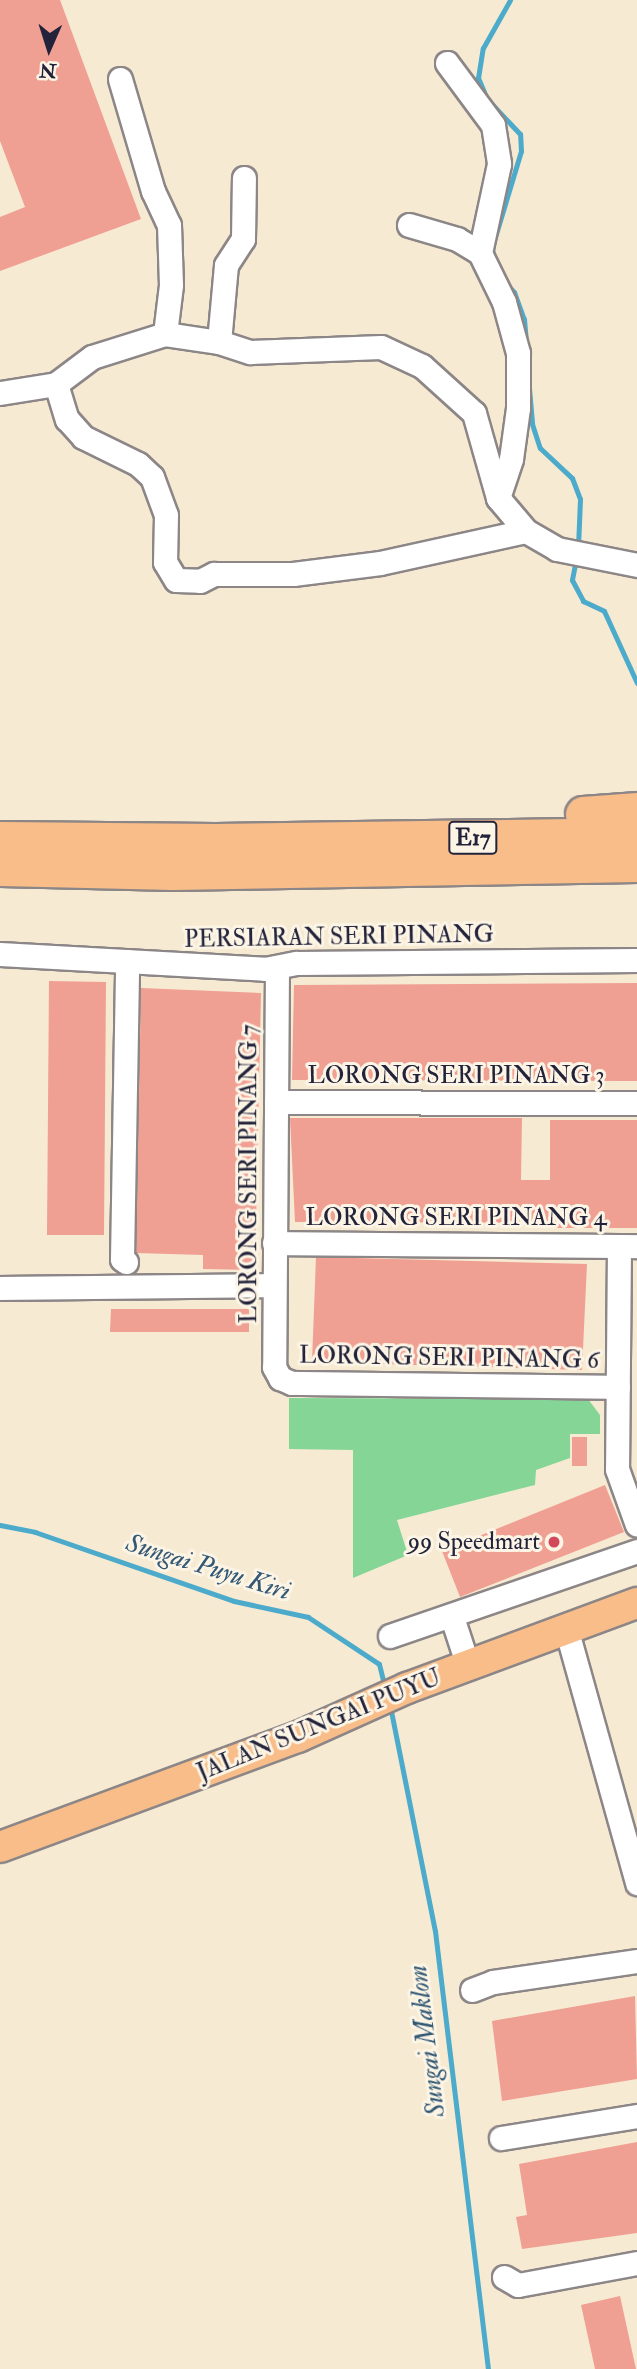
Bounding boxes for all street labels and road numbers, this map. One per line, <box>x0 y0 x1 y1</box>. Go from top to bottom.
road number: E17 <box>447 818 499 858</box>
street label: PERSIARAN SERI PINANG <box>184 920 494 954</box>
street label: LORONG SERI PINANG 7 <box>235 1025 263 1323</box>
street label: LORONG SERI PINANG 3 <box>307 1062 605 1090</box>
street label: LORONG SERI PINANG 4 <box>306 1204 606 1232</box>
street label: LORONG SERI PINANG 6 <box>299 1341 599 1375</box>
street label: JALAN SUNGAI PUYU <box>193 1663 445 1787</box>

